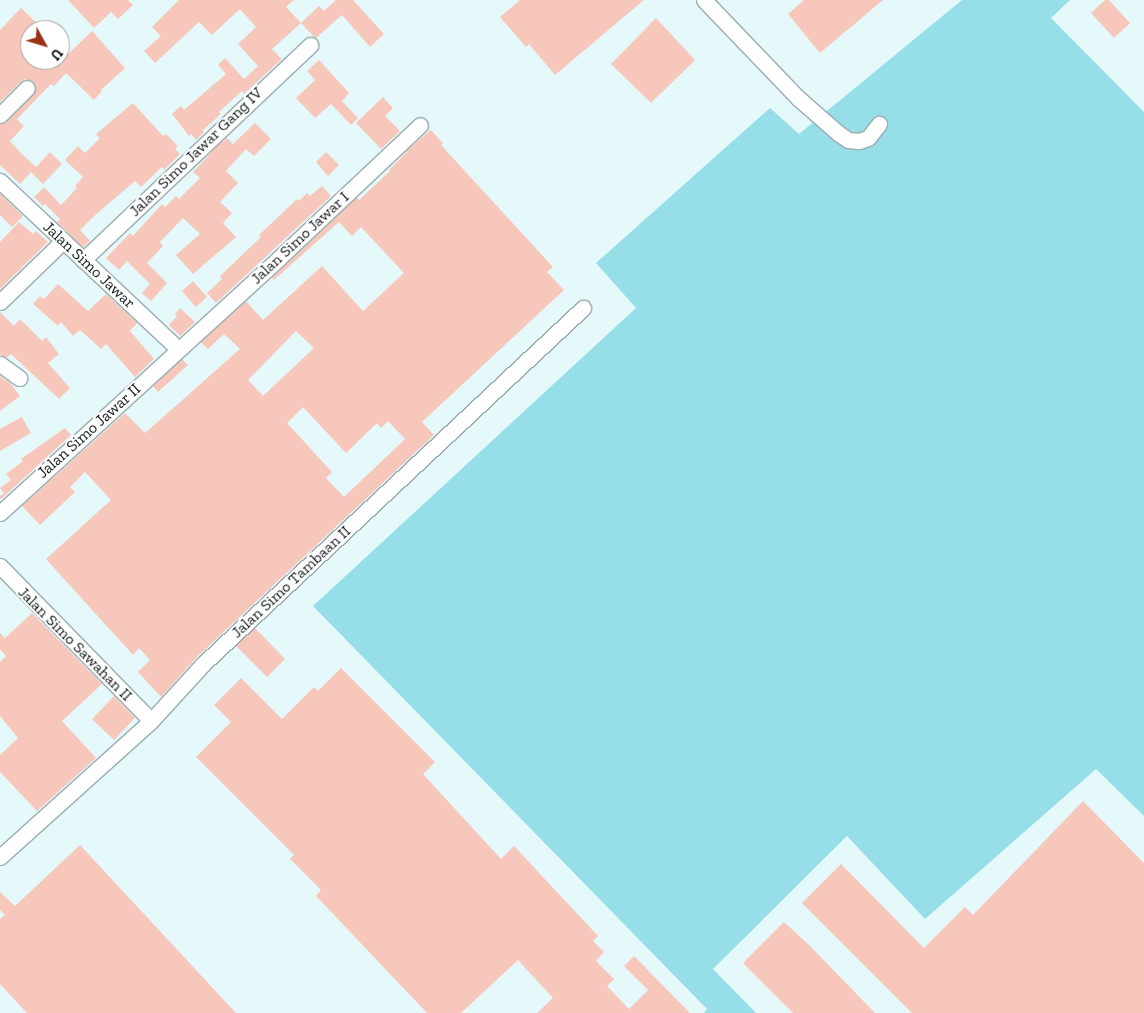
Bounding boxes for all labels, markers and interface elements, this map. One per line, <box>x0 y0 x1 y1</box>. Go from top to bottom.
north arrow <box>20 20 70 70</box>
text: U <box>46 45 66 63</box>
street label: Jalan Simo Jawar Gang IV <box>125 83 267 221</box>
street label: Jalan Simo Jawar I <box>247 187 353 289</box>
street label: Jalan Simo Jawar <box>39 217 139 313</box>
street label: Jalan Simo Jawar II <box>33 379 145 483</box>
street label: Jalan Simo Tambaan II <box>227 522 355 642</box>
street label: Jalan Simo Sawahan II <box>14 583 136 705</box>

